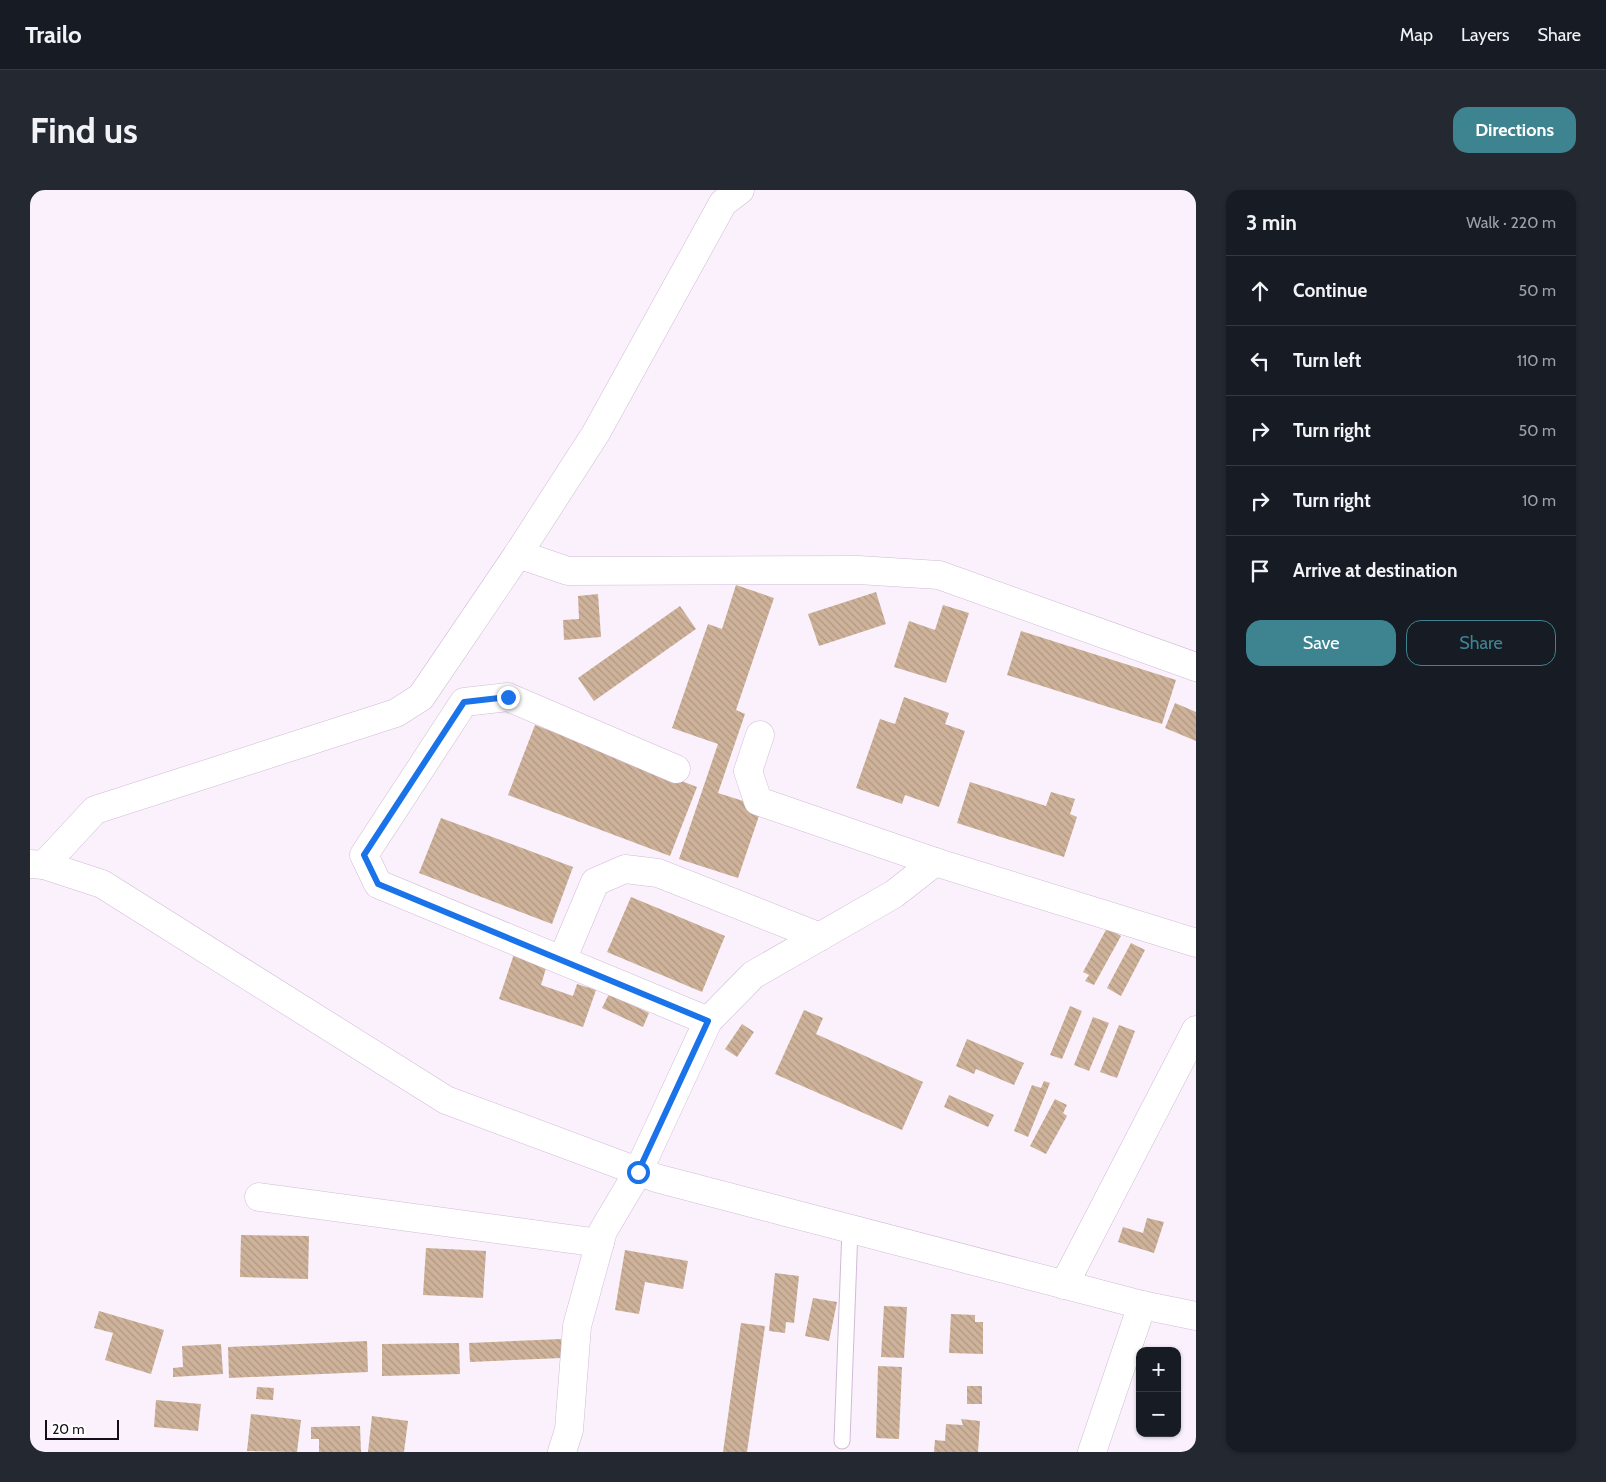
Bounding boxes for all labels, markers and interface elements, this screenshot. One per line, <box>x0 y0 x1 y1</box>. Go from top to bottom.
text: Trailo <box>25 20 82 49</box>
text: Map <box>1400 24 1433 46</box>
text: Layers <box>1461 24 1510 46</box>
text: Share <box>1538 24 1581 46</box>
button: Directions <box>1453 107 1576 153</box>
text: Find us <box>30 109 138 152</box>
text: 3 min <box>1246 210 1297 235</box>
text: Walk · 220 m <box>1466 213 1556 232</box>
icon: ahead <box>1246 277 1274 305</box>
text: Continue <box>1293 279 1367 302</box>
text: 50 m <box>1519 281 1556 300</box>
icon: left <box>1246 347 1274 375</box>
text: Turn left <box>1293 349 1361 372</box>
text: 110 m <box>1517 351 1556 370</box>
icon: right <box>1246 417 1274 445</box>
text: Turn right <box>1293 419 1371 442</box>
text: 50 m <box>1519 421 1556 440</box>
icon: right <box>1246 487 1274 515</box>
text: Turn right <box>1293 489 1371 512</box>
text: 10 m <box>1522 491 1556 510</box>
icon: arrive <box>1246 557 1274 585</box>
text: Arrive at destination <box>1293 559 1457 582</box>
button: Save <box>1246 620 1396 666</box>
button: Share <box>1406 620 1556 666</box>
route end <box>497 686 520 709</box>
route start <box>627 1161 650 1184</box>
map controls <box>1136 1347 1181 1437</box>
button: + <box>1136 1347 1181 1392</box>
button: − <box>1136 1392 1181 1437</box>
scale bar <box>45 1417 119 1440</box>
text: 20 m <box>52 1420 85 1438</box>

